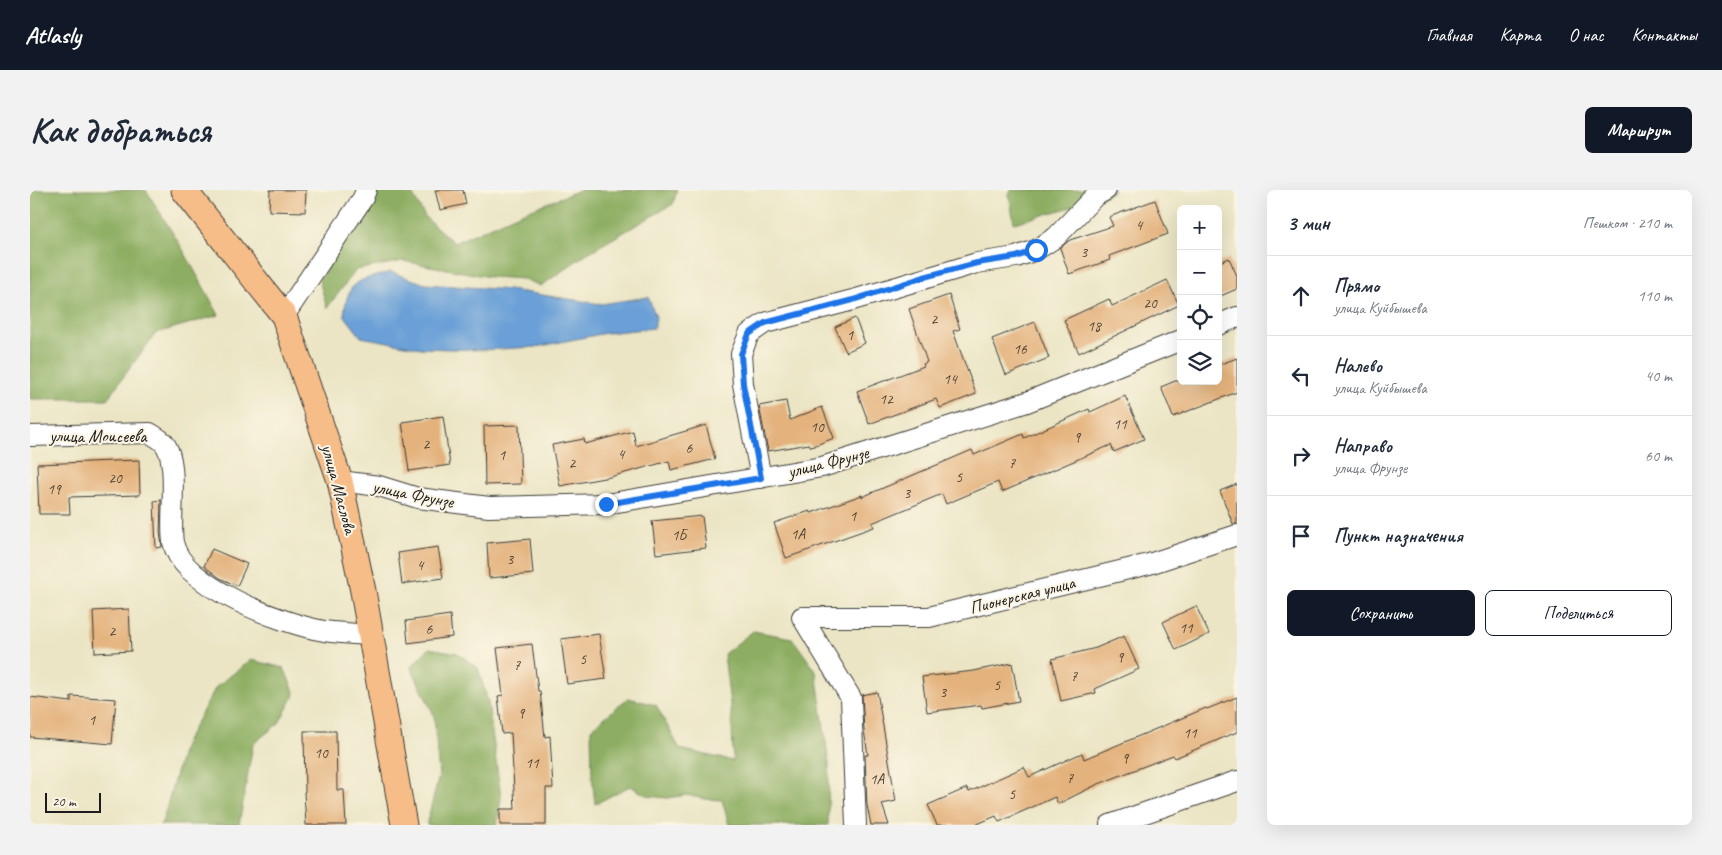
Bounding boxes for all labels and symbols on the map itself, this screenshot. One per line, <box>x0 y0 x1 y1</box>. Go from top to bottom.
house number: 4 <box>1136 216 1144 235</box>
route start <box>1025 239 1048 262</box>
house number: 3 <box>1081 243 1089 262</box>
house number: 20 <box>1143 294 1158 313</box>
house number: 2 <box>931 310 939 329</box>
house number: 18 <box>1087 317 1102 336</box>
house number: 1 <box>847 326 855 345</box>
house number: 16 <box>1013 340 1028 359</box>
house number: 14 <box>943 370 958 389</box>
house number: 12 <box>879 390 894 409</box>
house number: 11 <box>1113 415 1128 434</box>
house number: 10 <box>810 418 825 437</box>
street label: улица Моисеева <box>48 425 148 447</box>
house number: 9 <box>1074 428 1082 447</box>
house number: 2 <box>423 435 431 454</box>
house number: 6 <box>686 439 694 458</box>
street label: улица Маслова <box>316 441 362 538</box>
street label: улица Фрунзе <box>784 441 872 484</box>
house number: 4 <box>618 445 626 464</box>
house number: 1 <box>499 446 507 465</box>
house number: 2 <box>569 454 577 473</box>
house number: 7 <box>1009 454 1017 473</box>
house number: 5 <box>956 468 964 487</box>
house number: 20 <box>108 469 123 488</box>
street label: улица Фрунзе <box>369 475 457 514</box>
house number: 19 <box>47 480 62 499</box>
house number: 3 <box>904 484 912 503</box>
route end <box>595 493 618 516</box>
house number: 1 <box>850 507 858 526</box>
house number: 1А <box>791 525 807 544</box>
house number: 1Б <box>672 526 689 545</box>
house number: 3 <box>507 550 515 569</box>
house number: 4 <box>417 556 425 575</box>
street label: Пионерская улица <box>967 571 1079 619</box>
house number: 11 <box>1179 619 1194 638</box>
house number: 6 <box>426 620 434 639</box>
house number: 2 <box>109 622 117 641</box>
house number: 9 <box>1117 648 1125 667</box>
house number: 5 <box>580 650 588 669</box>
house number: 7 <box>514 656 522 675</box>
house number: 7 <box>1071 667 1079 686</box>
house number: 5 <box>994 676 1002 695</box>
house number: 3 <box>940 683 948 702</box>
house number: 9 <box>518 704 526 723</box>
house number: 1 <box>89 711 97 730</box>
house number: 11 <box>1183 724 1198 743</box>
house number: 10 <box>314 744 329 763</box>
house number: 9 <box>1122 749 1130 768</box>
house number: 11 <box>525 754 540 773</box>
house number: 7 <box>1067 769 1075 788</box>
house number: 1А <box>870 770 886 789</box>
house number: 5 <box>1009 785 1017 804</box>
scale bar <box>45 790 101 813</box>

